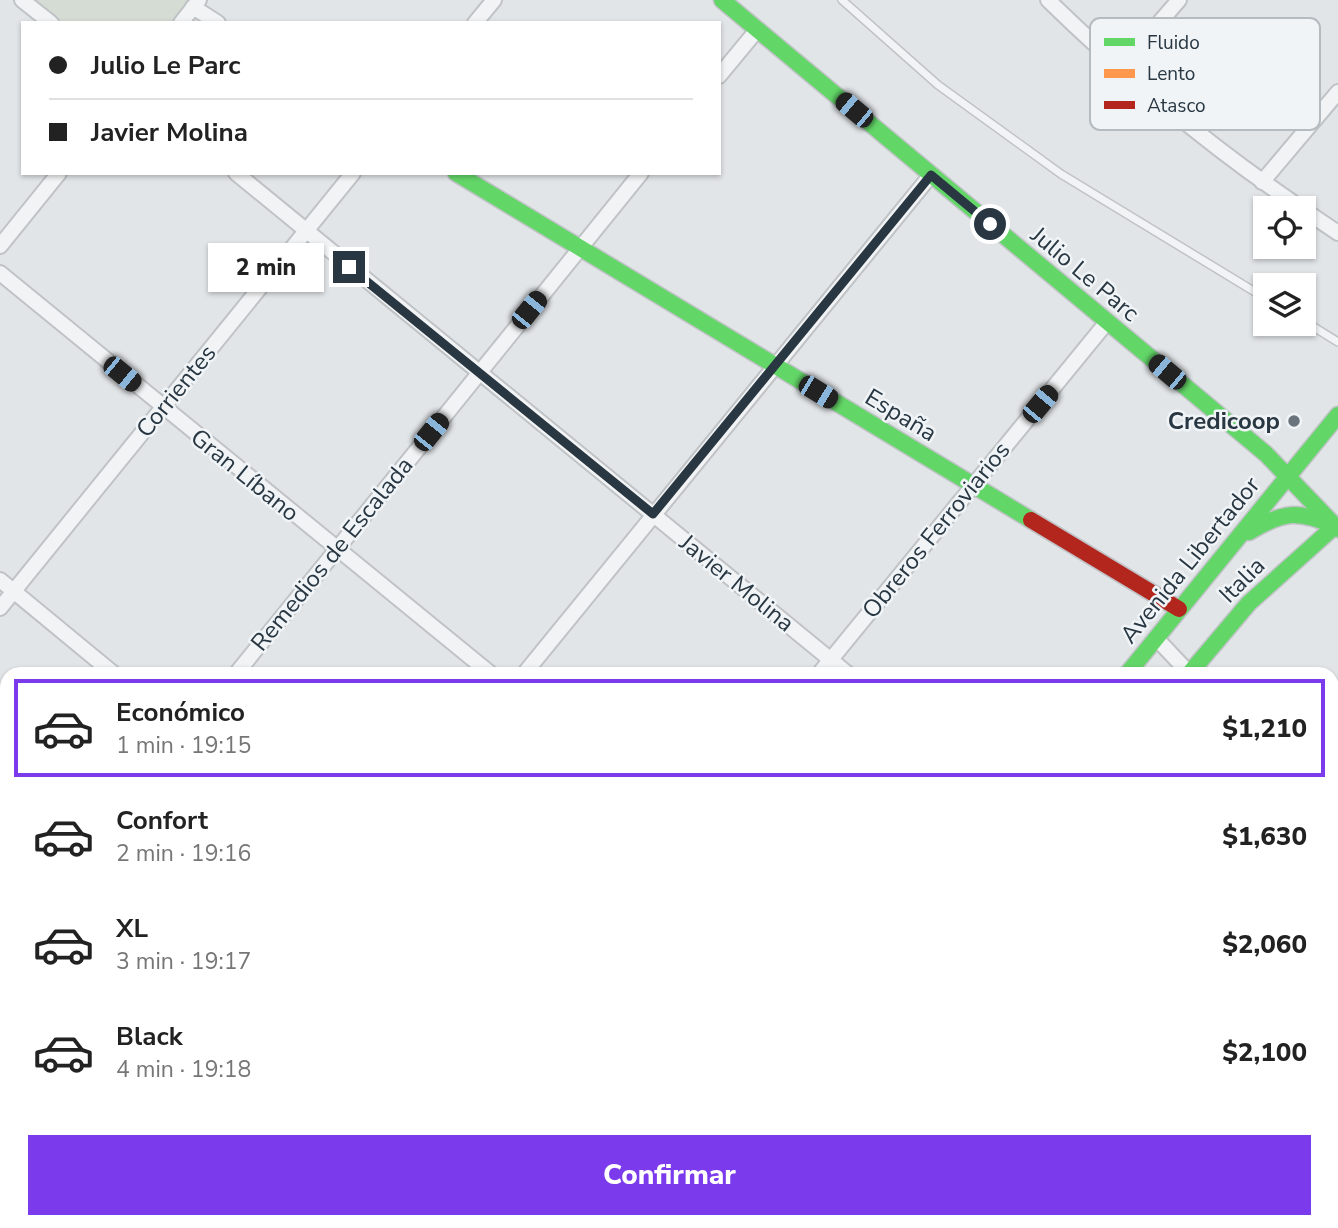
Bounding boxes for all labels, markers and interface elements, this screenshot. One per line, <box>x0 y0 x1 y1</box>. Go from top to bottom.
legend <box>1090 18 1320 130</box>
text: Fluido <box>1147 30 1200 56</box>
text: Julio Le Parc <box>91 48 241 83</box>
text: Lento <box>1147 61 1195 87</box>
car <box>832 88 877 132</box>
text: Atasco <box>1147 93 1206 119</box>
text: Javier Molina <box>91 115 248 150</box>
map controls <box>1253 196 1316 336</box>
button: locate <box>1253 196 1316 259</box>
route start <box>974 208 1006 240</box>
street label: Julio Le Parc <box>1023 219 1146 329</box>
callout: 2 min <box>209 243 324 292</box>
route end <box>333 251 365 283</box>
text: 2 min <box>236 252 296 283</box>
button: layers <box>1253 273 1316 336</box>
car <box>508 287 551 333</box>
street label: Corrientes <box>129 338 223 444</box>
car <box>1145 350 1190 394</box>
car <box>100 353 145 395</box>
car <box>795 372 842 412</box>
street label: España <box>859 381 943 449</box>
car <box>1019 381 1062 427</box>
place label: Credicoop <box>1168 405 1280 437</box>
car <box>410 409 453 455</box>
marker: Credicoop <box>1286 413 1302 429</box>
street label: Gran Líbano <box>184 421 306 529</box>
street label: Obreros Ferroviarios <box>855 435 1017 625</box>
street label: Remedios de Escalada <box>244 450 420 658</box>
street label: Avenida Libertador <box>1113 470 1267 650</box>
street label: Javier Molina <box>672 526 801 639</box>
street label: Italia <box>1212 550 1272 610</box>
text: Económico <box>116 695 245 730</box>
icon: car <box>32 697 95 760</box>
text: $1,210 <box>1222 711 1307 746</box>
text: 1 min · 19:15 <box>116 730 251 761</box>
text: Confort <box>116 803 208 838</box>
icon: car <box>32 805 95 868</box>
text: $1,630 <box>1222 819 1307 854</box>
text: 2 min · 19:16 <box>116 838 251 869</box>
text: XL <box>116 911 148 946</box>
icon: car <box>32 913 95 976</box>
text: $2,060 <box>1222 927 1307 962</box>
text: 3 min · 19:17 <box>116 946 251 977</box>
text: Black <box>116 1019 183 1054</box>
icon: car <box>32 1021 95 1084</box>
text: $2,100 <box>1222 1035 1307 1070</box>
text: 4 min · 19:18 <box>116 1054 251 1085</box>
button: Confirmar <box>28 1135 1311 1215</box>

